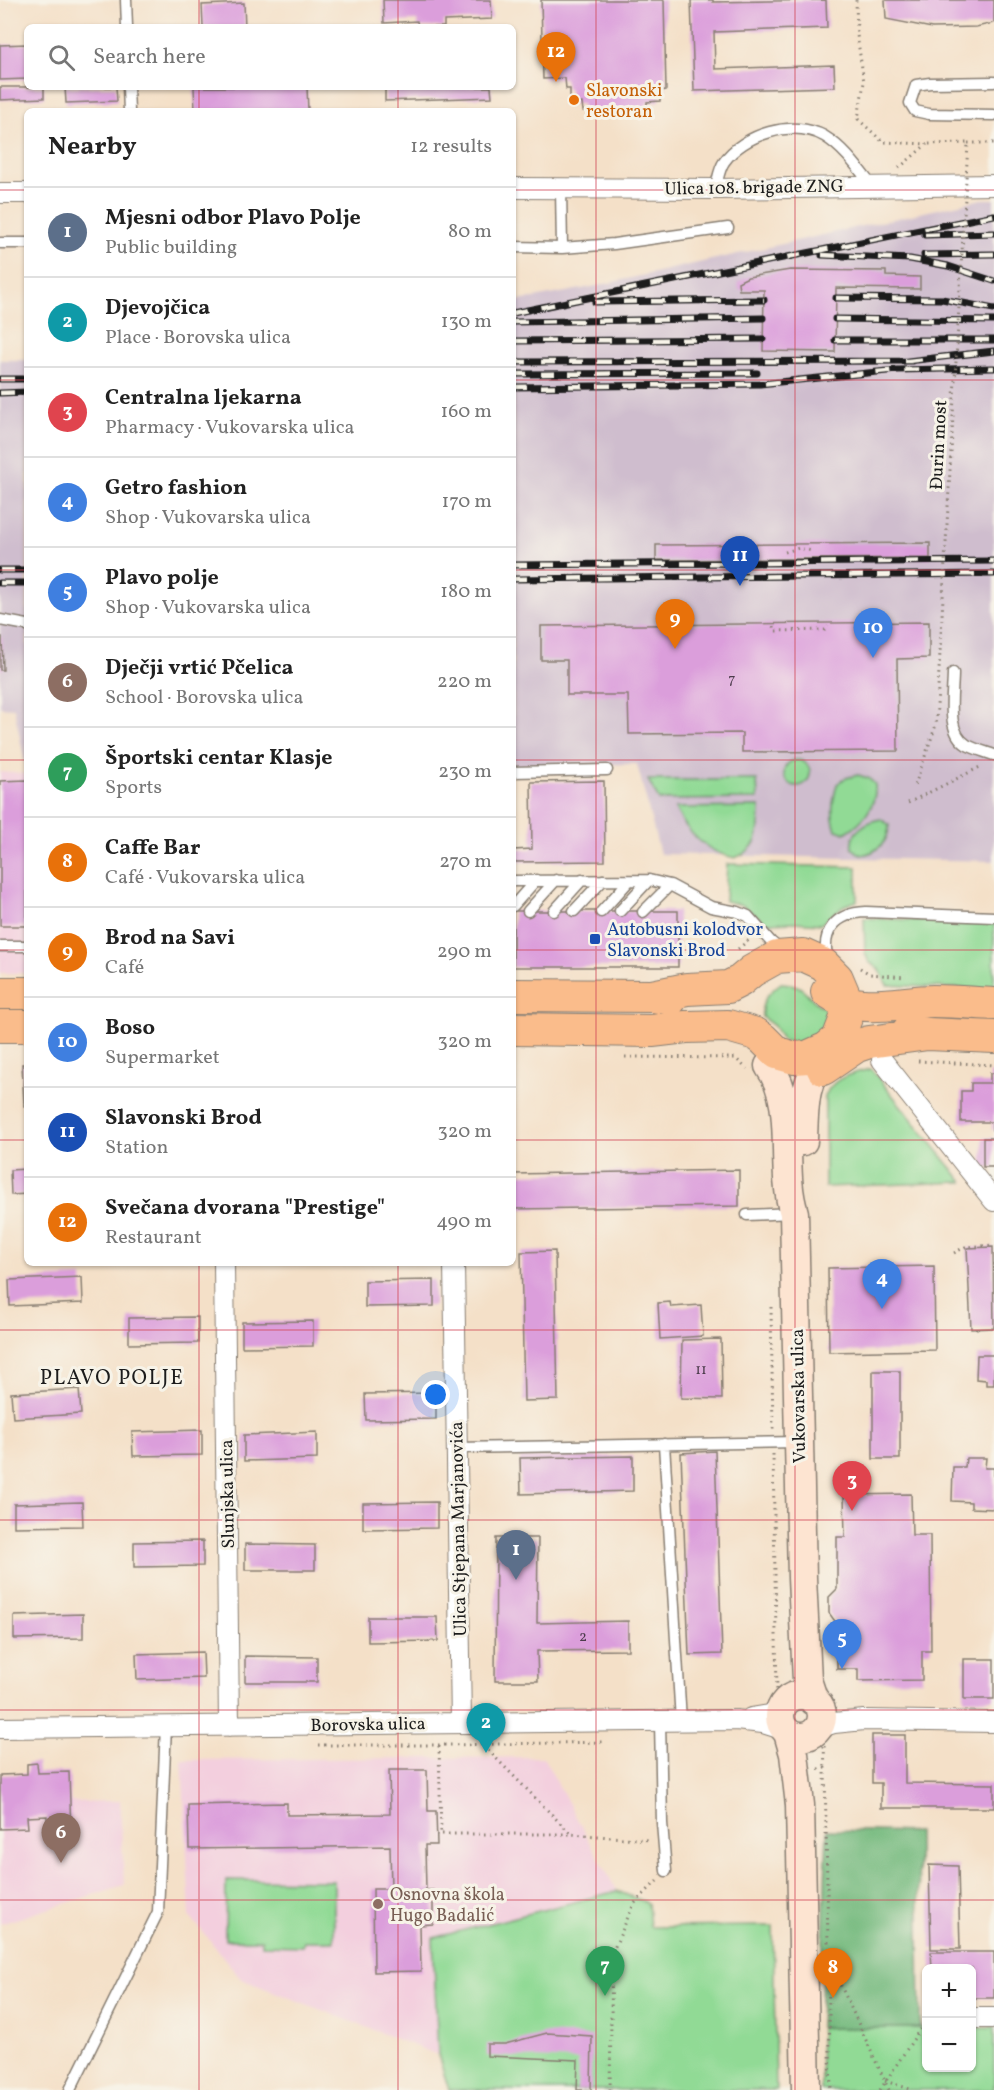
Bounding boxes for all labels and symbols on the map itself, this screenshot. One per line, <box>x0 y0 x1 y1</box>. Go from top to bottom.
pin: 12 <box>536 32 576 82</box>
place label: Slavonski restoran <box>586 79 662 125</box>
marker: Slavonski restoran <box>567 93 581 107</box>
street label: Ulica 108. brigade ZNG <box>664 174 844 203</box>
street label: Đurin most <box>925 399 954 491</box>
pin: 11 <box>720 536 760 586</box>
pin: 9 <box>656 600 694 649</box>
pin: 10 <box>854 608 892 658</box>
house number: 7 <box>728 669 736 690</box>
place label: Autobusni kolodvor Slavonski Brod <box>607 918 763 964</box>
marker: Autobusni kolodvor Slavonski Brod <box>588 932 602 946</box>
pin: 4 <box>862 1260 902 1309</box>
street label: Vukovarska ulica <box>786 1328 813 1463</box>
house number: 11 <box>695 1360 707 1381</box>
district label: PLAVO POLJE <box>40 1364 184 1393</box>
your location <box>421 1380 450 1409</box>
street label: Ulica Stjepana Marjanovića <box>445 1421 474 1637</box>
street label: Slunjska ulica <box>215 1439 242 1549</box>
pin: 3 <box>832 1462 872 1511</box>
pin: 1 <box>496 1530 536 1580</box>
pin: 5 <box>822 1620 862 1669</box>
house number: 2 <box>579 1627 587 1648</box>
pin: 2 <box>466 1704 506 1753</box>
street label: Borovska ulica <box>310 1712 426 1739</box>
pin: 6 <box>42 1814 80 1863</box>
place label: Osnovna škola Hugo Badalić <box>390 1883 505 1929</box>
marker: Osnovna škola Hugo Badalić <box>371 1897 385 1911</box>
pin: 7 <box>586 1946 624 1996</box>
pin: 8 <box>814 1948 852 1998</box>

